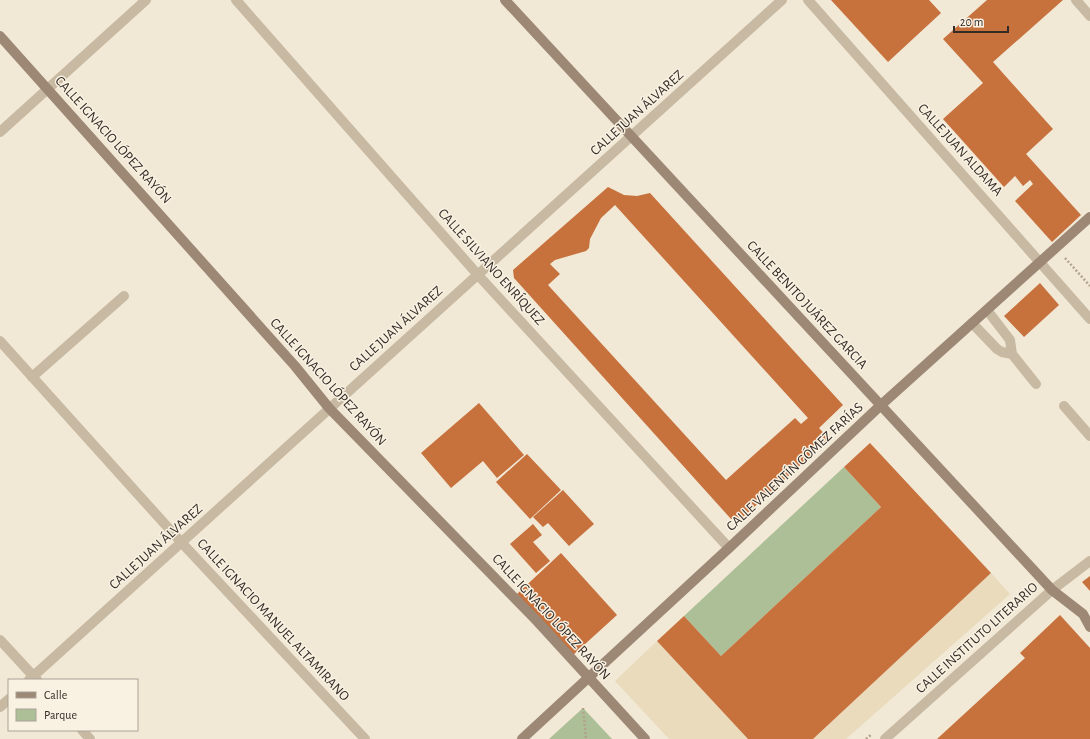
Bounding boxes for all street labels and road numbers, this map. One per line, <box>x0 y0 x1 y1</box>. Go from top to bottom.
street label: CALLE JUAN ÁLVAREZ <box>586 66 686 158</box>
street label: CALLE IGNACIO LÓPEZ RAYÓN <box>52 72 176 206</box>
street label: CALLE JUAN ALDAMA <box>915 101 1005 199</box>
street label: CALLE SILVIANO ENRÍQUEZ <box>435 204 549 328</box>
street label: CALLE BENITO JUÁREZ GARCIA <box>744 236 872 372</box>
street label: CALLE JUAN ÁLVAREZ <box>345 282 445 374</box>
street label: CALLE IGNACIO LÓPEZ RAYÓN <box>267 314 391 448</box>
street label: CALLE VALENTÍN GÓMEZ FARÍAS <box>722 398 866 534</box>
street label: CALLE JUAN ÁLVAREZ <box>105 500 205 592</box>
street label: CALLE IGNACIO MANUEL ALTAMIRANO <box>194 536 352 704</box>
street label: CALLE IGNACIO LÓPEZ RAYÓN <box>489 549 615 682</box>
street label: CALLE INSTITUTO LITERARIO <box>913 580 1041 696</box>

